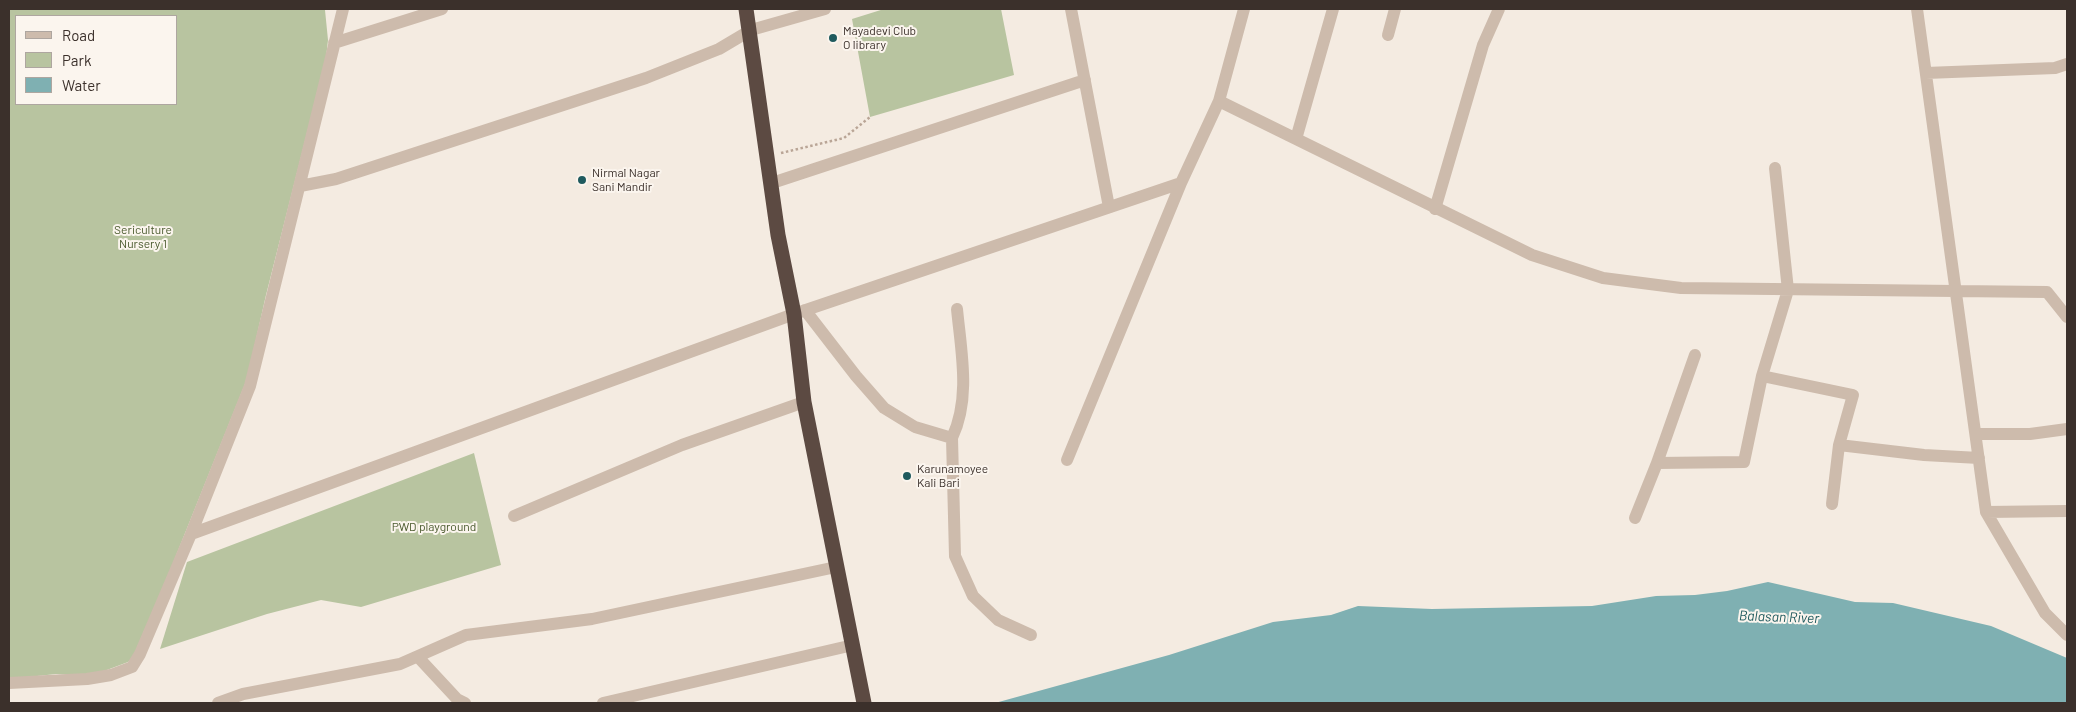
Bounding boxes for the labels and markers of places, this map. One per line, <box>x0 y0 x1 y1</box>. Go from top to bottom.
place label: Mayadevi Club O library <box>843 24 916 52</box>
marker: Mayadevi Club O library <box>827 32 839 44</box>
place label: Nirmal Nagar Sani Mandir <box>592 166 660 194</box>
marker: Nirmal Nagar Sani Mandir <box>576 174 588 186</box>
place label: Karunamoyee Kali Bari <box>917 462 988 490</box>
marker: Karunamoyee Kali Bari <box>901 470 913 482</box>

